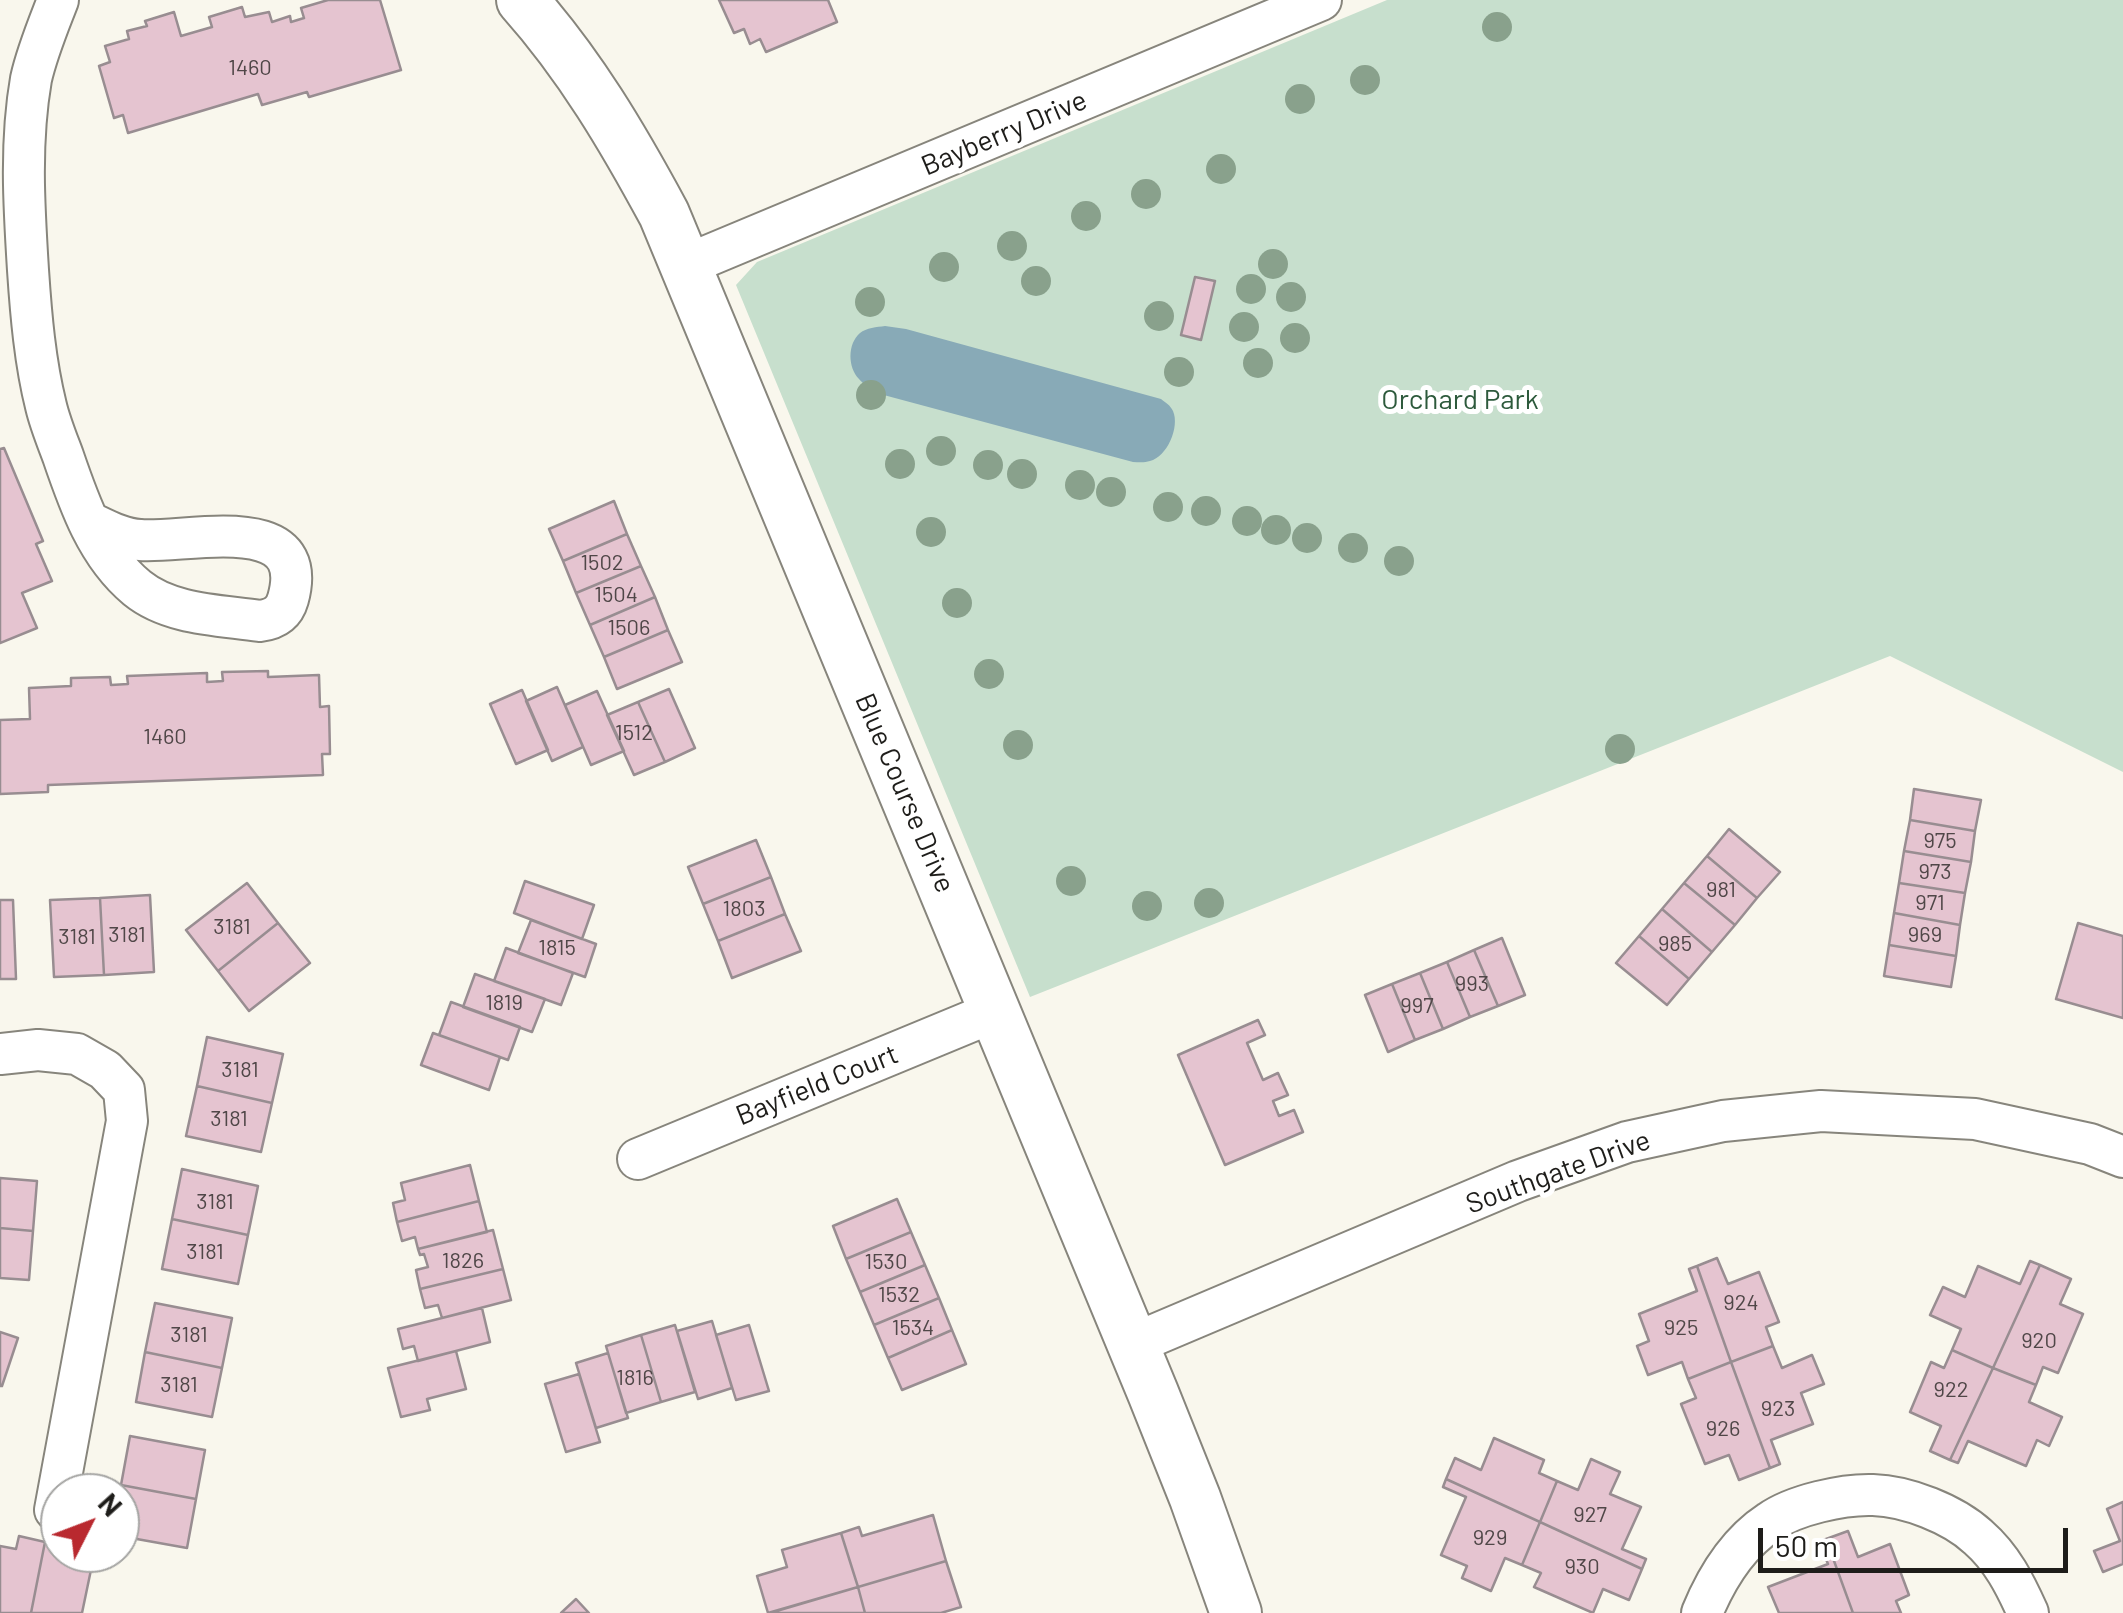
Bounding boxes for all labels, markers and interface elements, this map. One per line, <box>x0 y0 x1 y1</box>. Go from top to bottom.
house number: 1460 <box>228 55 272 81</box>
street label: Bayberry Drive <box>916 83 1092 183</box>
park label: Orchard Park <box>1381 383 1539 417</box>
house number: 1502 <box>580 550 624 576</box>
house number: 1504 <box>594 582 638 608</box>
house number: 1506 <box>608 615 650 641</box>
street label: Blue Course Drive <box>848 688 962 898</box>
house number: 1512 <box>615 720 653 746</box>
house number: 1460 <box>143 724 187 750</box>
house number: 975 <box>1923 828 1957 854</box>
house number: 973 <box>1918 859 1952 885</box>
house number: 981 <box>1706 877 1736 903</box>
house number: 971 <box>1915 890 1945 916</box>
house number: 1803 <box>723 896 765 922</box>
house number: 3181 <box>213 914 251 940</box>
house number: 3181 <box>108 922 146 948</box>
house number: 969 <box>1908 922 1942 948</box>
house number: 3181 <box>58 924 96 950</box>
house number: 985 <box>1658 931 1692 957</box>
house number: 1815 <box>538 935 576 961</box>
house number: 993 <box>1455 971 1489 997</box>
house number: 1819 <box>485 990 523 1016</box>
house number: 997 <box>1400 993 1434 1019</box>
street label: Bayfield Court <box>731 1037 903 1133</box>
house number: 3181 <box>221 1057 259 1083</box>
house number: 3181 <box>210 1106 248 1132</box>
street label: Southgate Drive <box>1461 1123 1655 1221</box>
house number: 3181 <box>196 1189 234 1215</box>
house number: 3181 <box>186 1239 224 1265</box>
house number: 1826 <box>442 1248 484 1274</box>
house number: 1530 <box>865 1249 907 1275</box>
house number: 1532 <box>878 1282 920 1308</box>
house number: 924 <box>1723 1290 1759 1316</box>
house number: 1534 <box>892 1315 934 1341</box>
house number: 925 <box>1664 1315 1698 1341</box>
house number: 3181 <box>170 1322 208 1348</box>
house number: 920 <box>2021 1328 2057 1354</box>
house number: 1816 <box>616 1365 654 1391</box>
house number: 3181 <box>160 1372 198 1398</box>
house number: 922 <box>1933 1377 1969 1403</box>
house number: 923 <box>1761 1396 1795 1422</box>
house number: 926 <box>1706 1416 1740 1442</box>
north arrow <box>40 1473 140 1573</box>
text: N <box>92 1486 130 1523</box>
house number: 927 <box>1573 1502 1607 1528</box>
scale bar <box>1763 1508 2073 1570</box>
house number: 929 <box>1473 1525 1507 1551</box>
text: 50 m <box>1775 1527 1838 1563</box>
house number: 930 <box>1564 1554 1600 1580</box>

